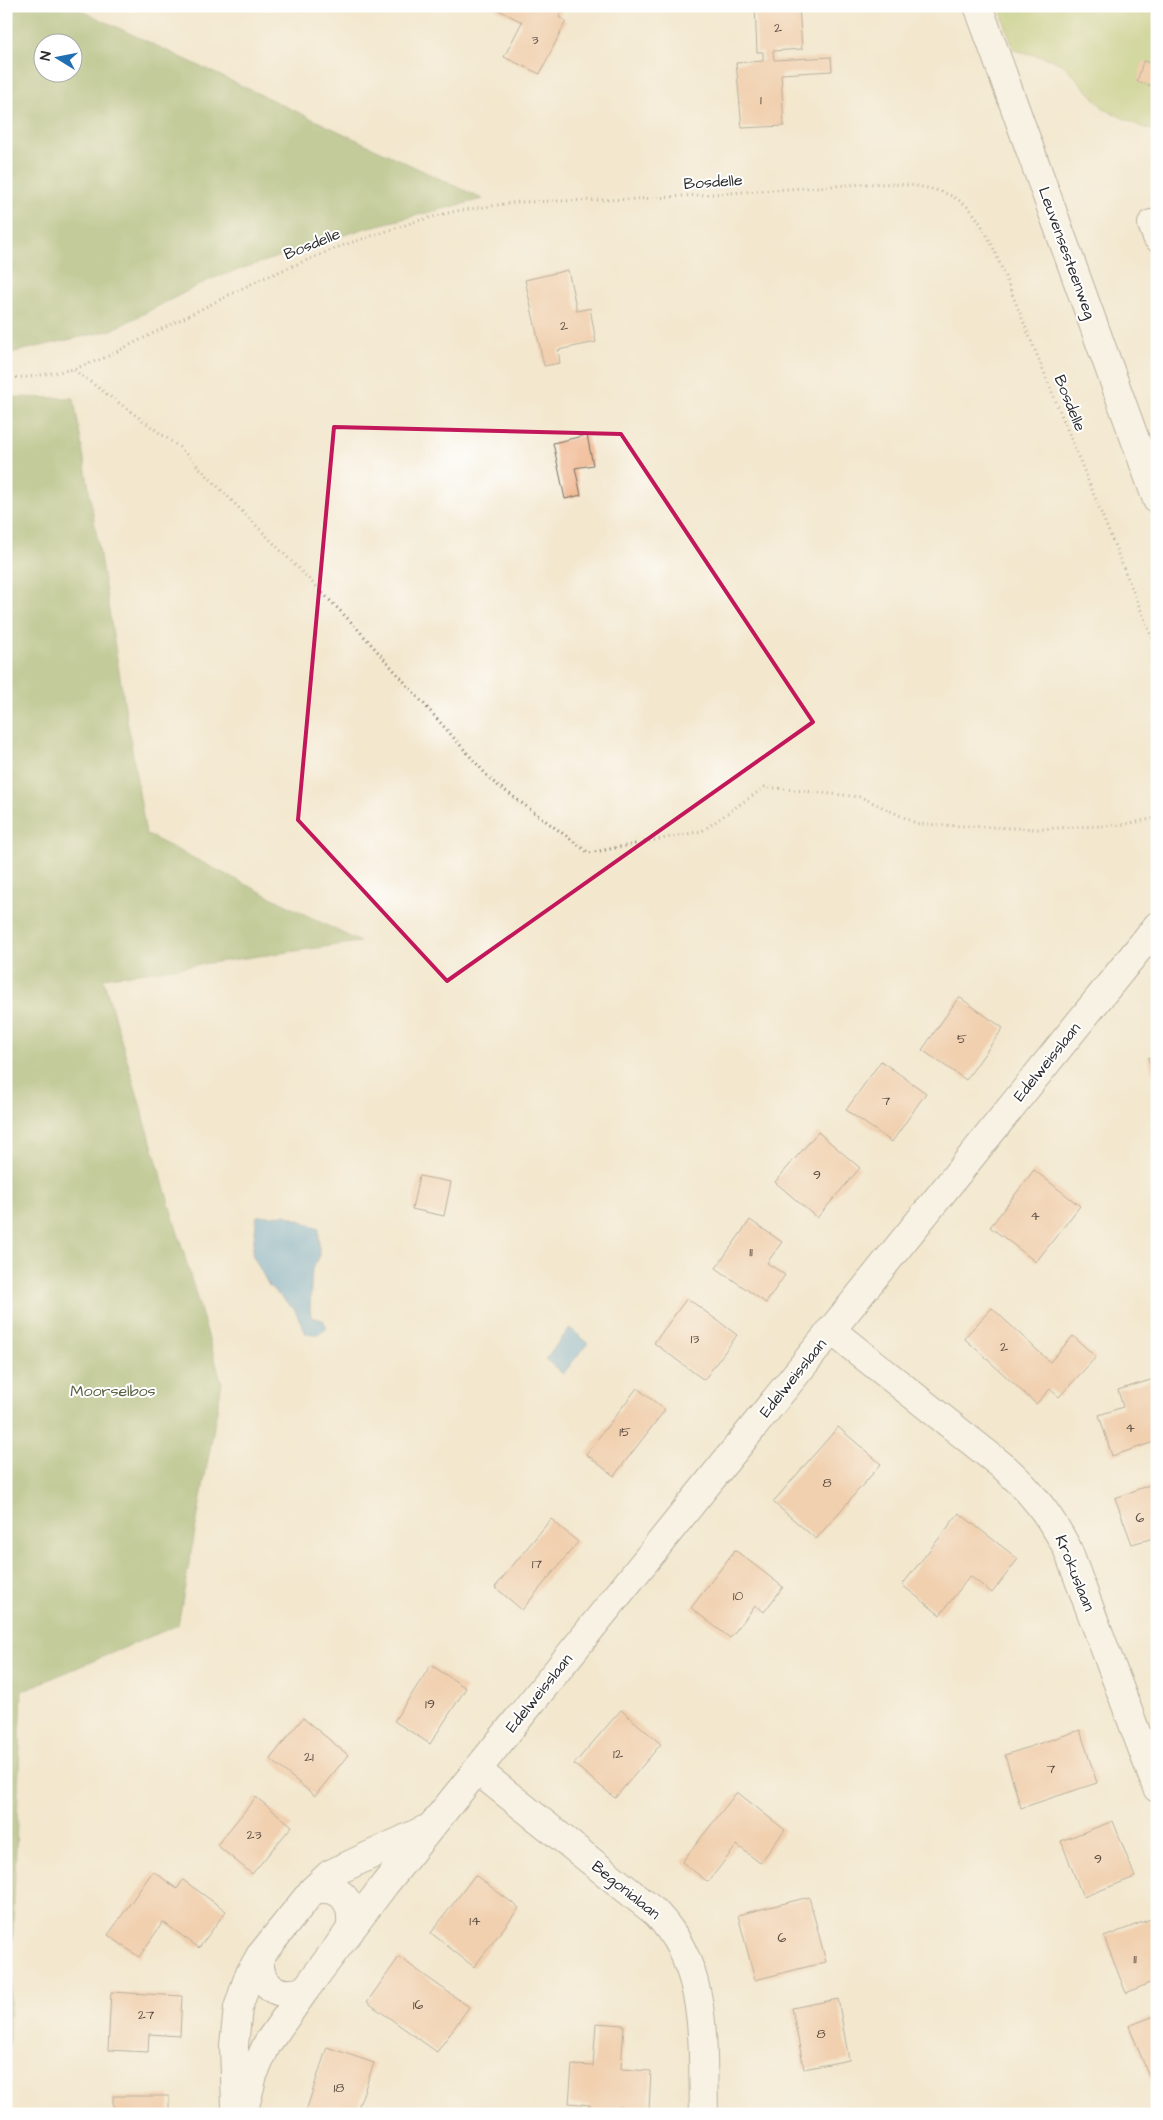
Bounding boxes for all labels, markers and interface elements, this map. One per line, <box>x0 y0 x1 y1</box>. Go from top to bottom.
house number: 2 <box>774 18 782 38</box>
house number: 3 <box>531 30 539 50</box>
north arrow <box>32 32 82 82</box>
text: N <box>36 50 57 62</box>
house number: 1 <box>760 90 762 110</box>
street label: Bosdelle <box>683 169 744 195</box>
street label: Leuvensesteenweg <box>1032 184 1101 322</box>
street label: Bosdelle <box>281 223 344 265</box>
house number: 2 <box>560 316 568 336</box>
street label: Bosdelle <box>1049 372 1091 435</box>
street label: Edelweisslaan <box>1008 1018 1086 1106</box>
house number: 5 <box>957 1029 967 1049</box>
house number: 7 <box>882 1091 891 1111</box>
house number: 9 <box>813 1165 821 1185</box>
house number: 4 <box>1030 1206 1040 1226</box>
house number: 11 <box>749 1242 753 1262</box>
house number: 13 <box>691 1329 699 1349</box>
street label: Edelweisslaan <box>754 1334 832 1422</box>
house number: 2 <box>1000 1337 1008 1357</box>
park label: Moorselbos <box>70 1380 156 1402</box>
house number: 4 <box>1125 1418 1135 1438</box>
house number: 15 <box>619 1422 631 1442</box>
house number: 8 <box>822 1473 832 1493</box>
house number: 6 <box>1136 1508 1145 1528</box>
street label: Krokuslaan <box>1050 1532 1100 1614</box>
house number: 17 <box>532 1554 543 1574</box>
house number: 10 <box>733 1586 743 1606</box>
street label: Edelweisslaan <box>500 1649 578 1737</box>
house number: 19 <box>425 1694 435 1714</box>
house number: 12 <box>613 1744 623 1764</box>
house number: 21 <box>304 1747 314 1767</box>
house number: 7 <box>1047 1759 1056 1779</box>
house number: 23 <box>246 1825 262 1845</box>
house number: 9 <box>1094 1849 1102 1869</box>
street label: Begonialaan <box>586 1855 665 1925</box>
house number: 14 <box>469 1911 481 1931</box>
house number: 6 <box>778 1928 787 1948</box>
house number: 11 <box>1133 1949 1137 1969</box>
house number: 16 <box>413 1995 424 2015</box>
house number: 27 <box>138 2005 155 2025</box>
house number: 8 <box>816 2024 826 2044</box>
house number: 18 <box>334 2078 344 2098</box>

